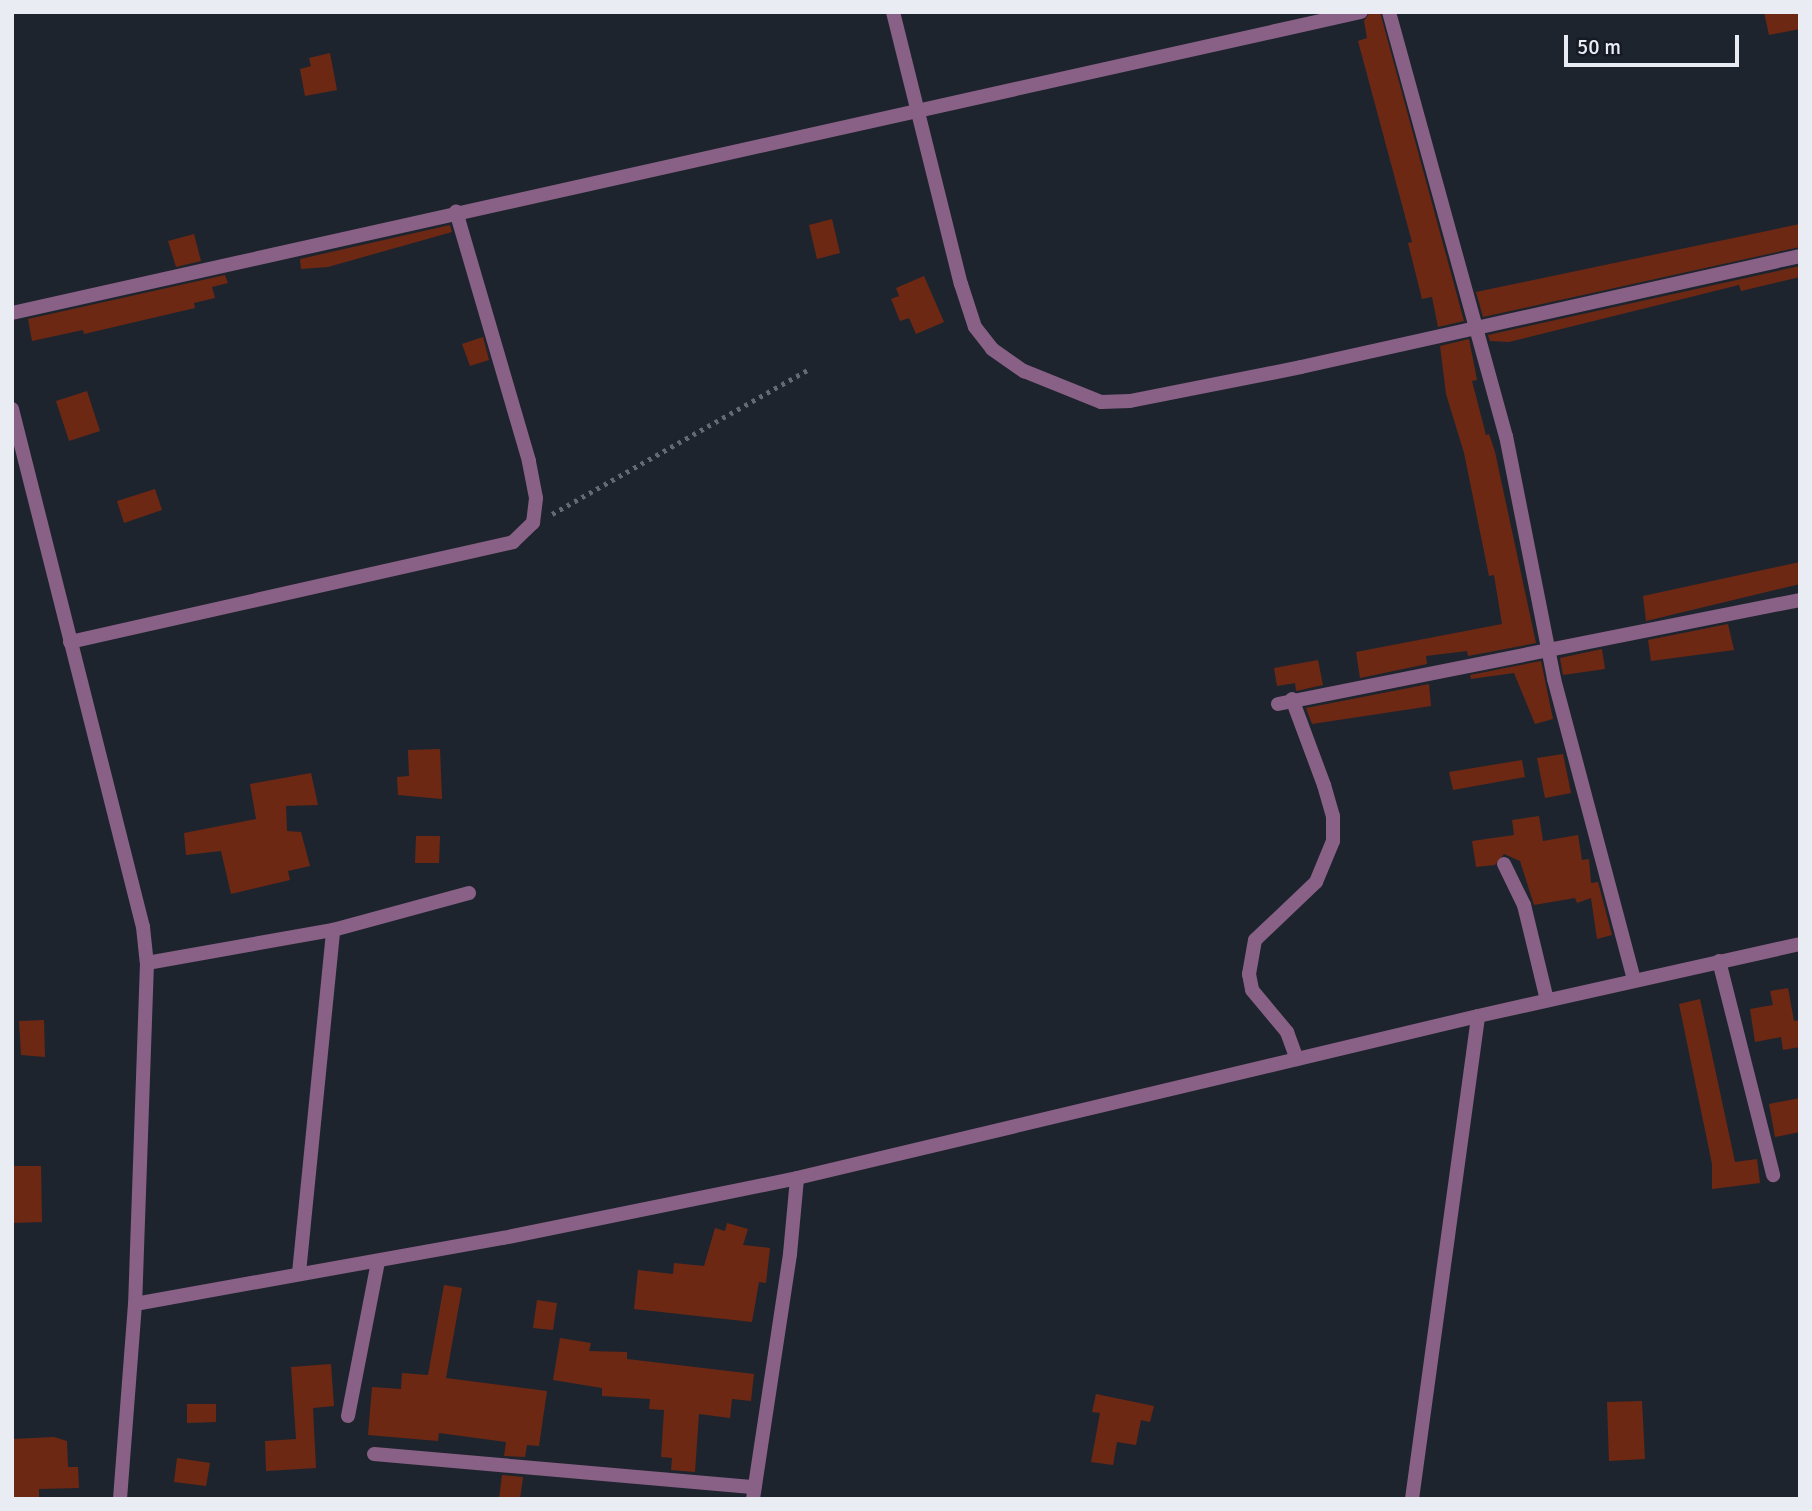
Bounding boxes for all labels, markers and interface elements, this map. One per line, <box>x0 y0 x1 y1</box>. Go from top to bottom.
scale bar <box>1567 21 1742 65</box>
text: 50 m <box>1577 34 1621 60</box>

